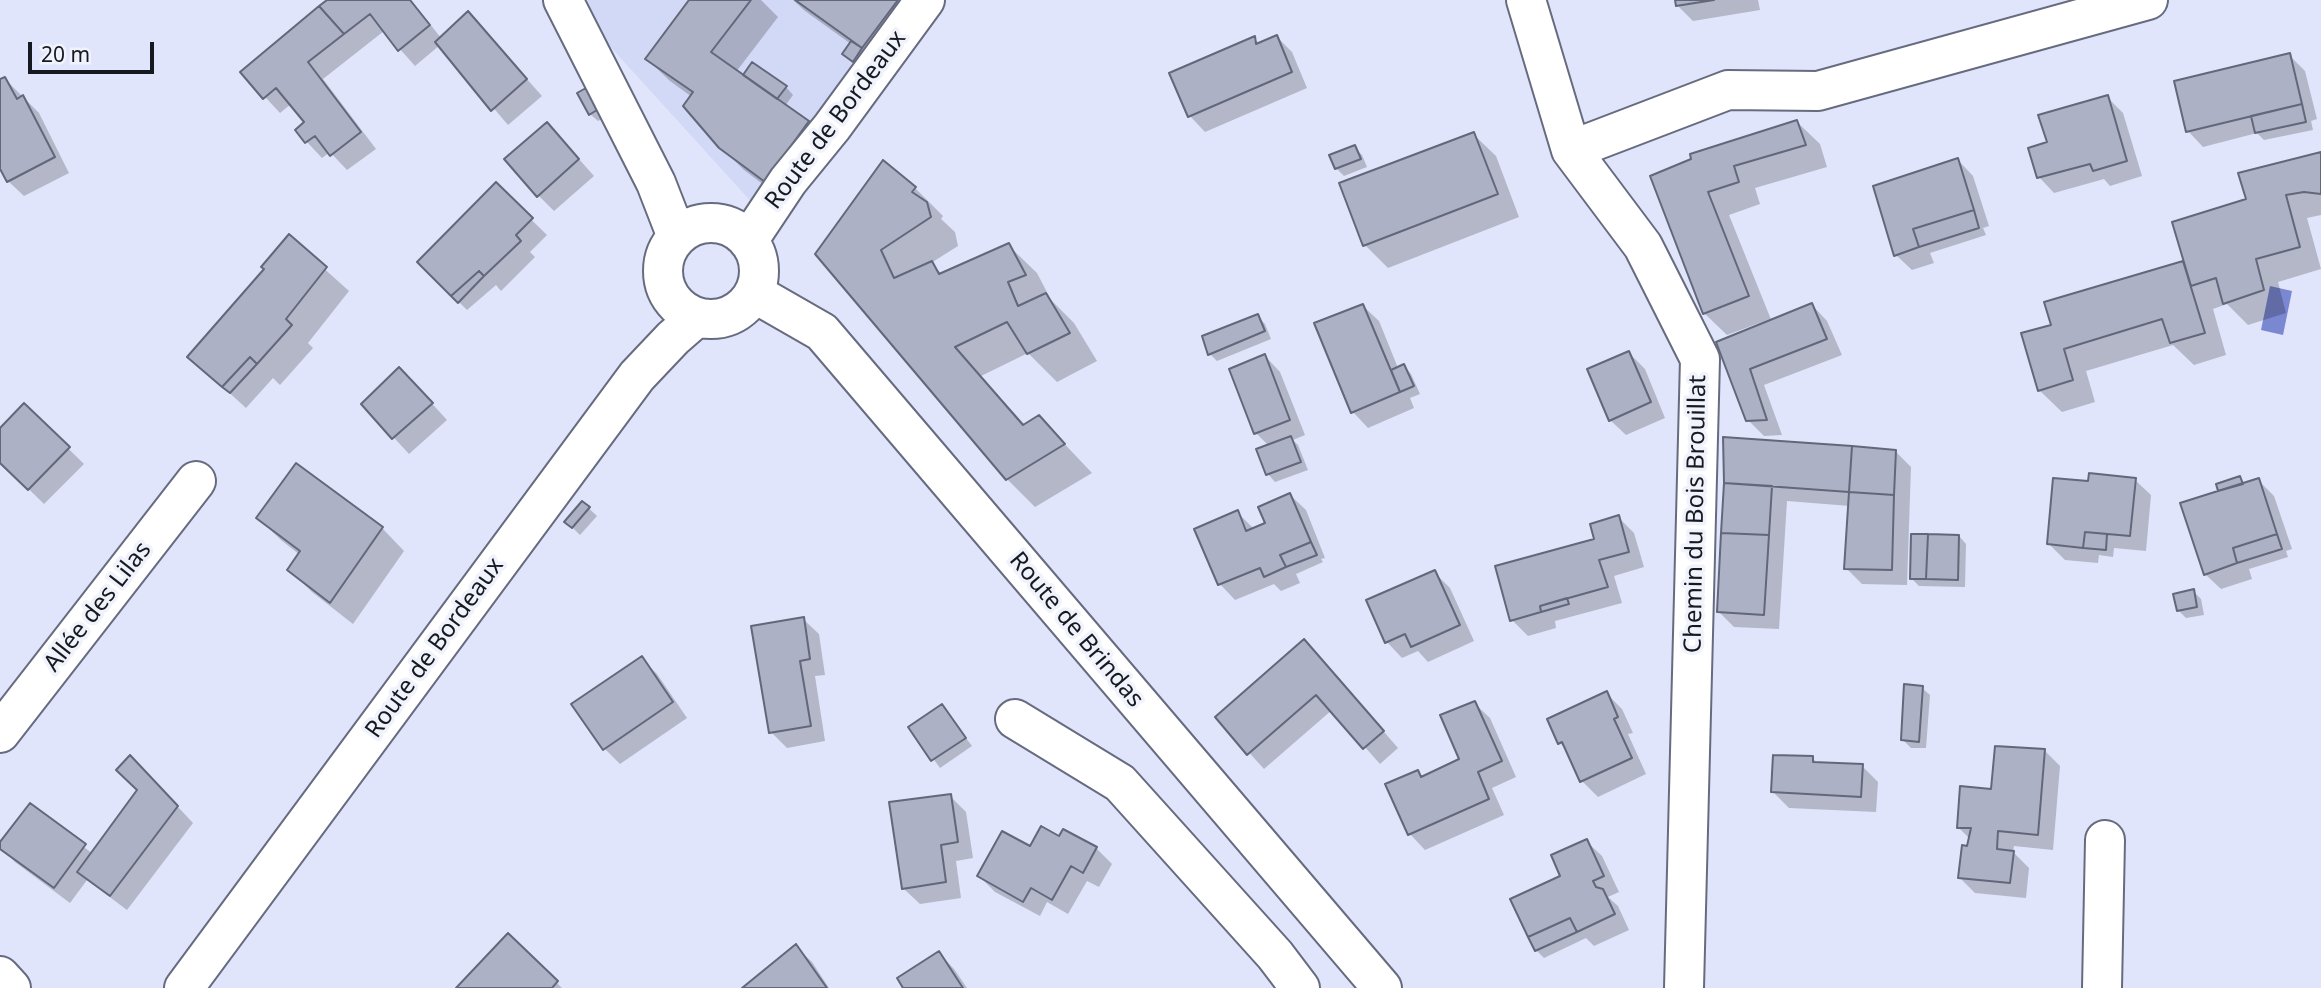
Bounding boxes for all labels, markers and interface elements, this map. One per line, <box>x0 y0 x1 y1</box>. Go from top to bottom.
street label: Route de Bordeaux <box>759 25 913 215</box>
scale bar <box>32 28 158 72</box>
text: 20 m <box>41 40 90 68</box>
street label: Chemin du Bois Brouillat <box>1679 375 1713 653</box>
street label: Allée des Lilas <box>38 536 158 678</box>
street label: Route de Brindas <box>1003 547 1149 713</box>
street label: Route de Bordeaux <box>360 552 510 744</box>

